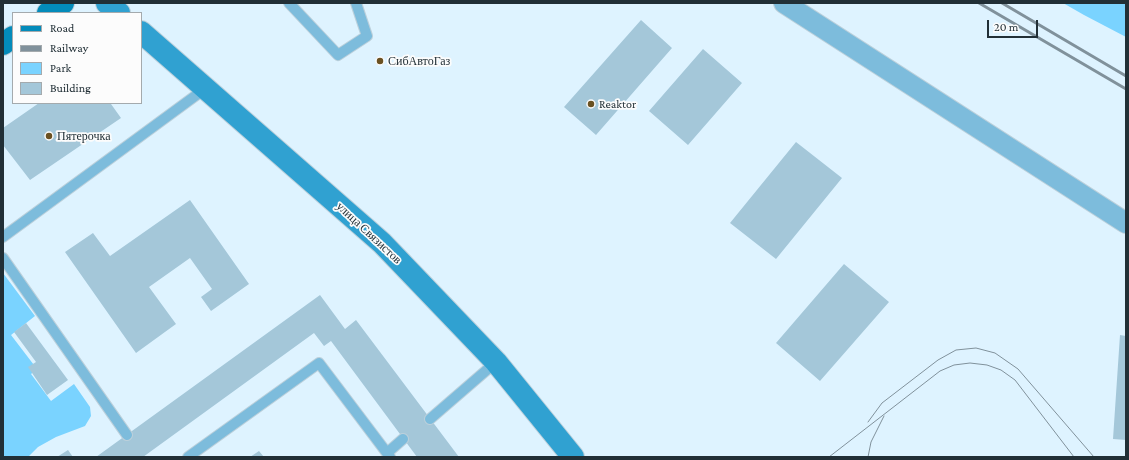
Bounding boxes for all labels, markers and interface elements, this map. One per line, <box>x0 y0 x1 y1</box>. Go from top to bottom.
legend <box>12 12 142 104</box>
scale bar <box>989 12 1040 38</box>
text: 20 m <box>994 20 1018 34</box>
text: Road <box>50 21 74 35</box>
text: Railway <box>50 41 88 55</box>
place label: СибАвтоГаз <box>388 54 450 68</box>
marker: СибАвтоГаз <box>375 56 385 66</box>
text: Park <box>50 61 71 75</box>
text: Building <box>50 81 91 95</box>
place label: Reaktor <box>599 97 636 111</box>
marker: Reaktor <box>586 99 596 109</box>
place label: Пятерочка <box>57 129 110 143</box>
marker: Пятерочка <box>44 131 54 141</box>
street label: улица Связистов <box>333 199 405 267</box>

